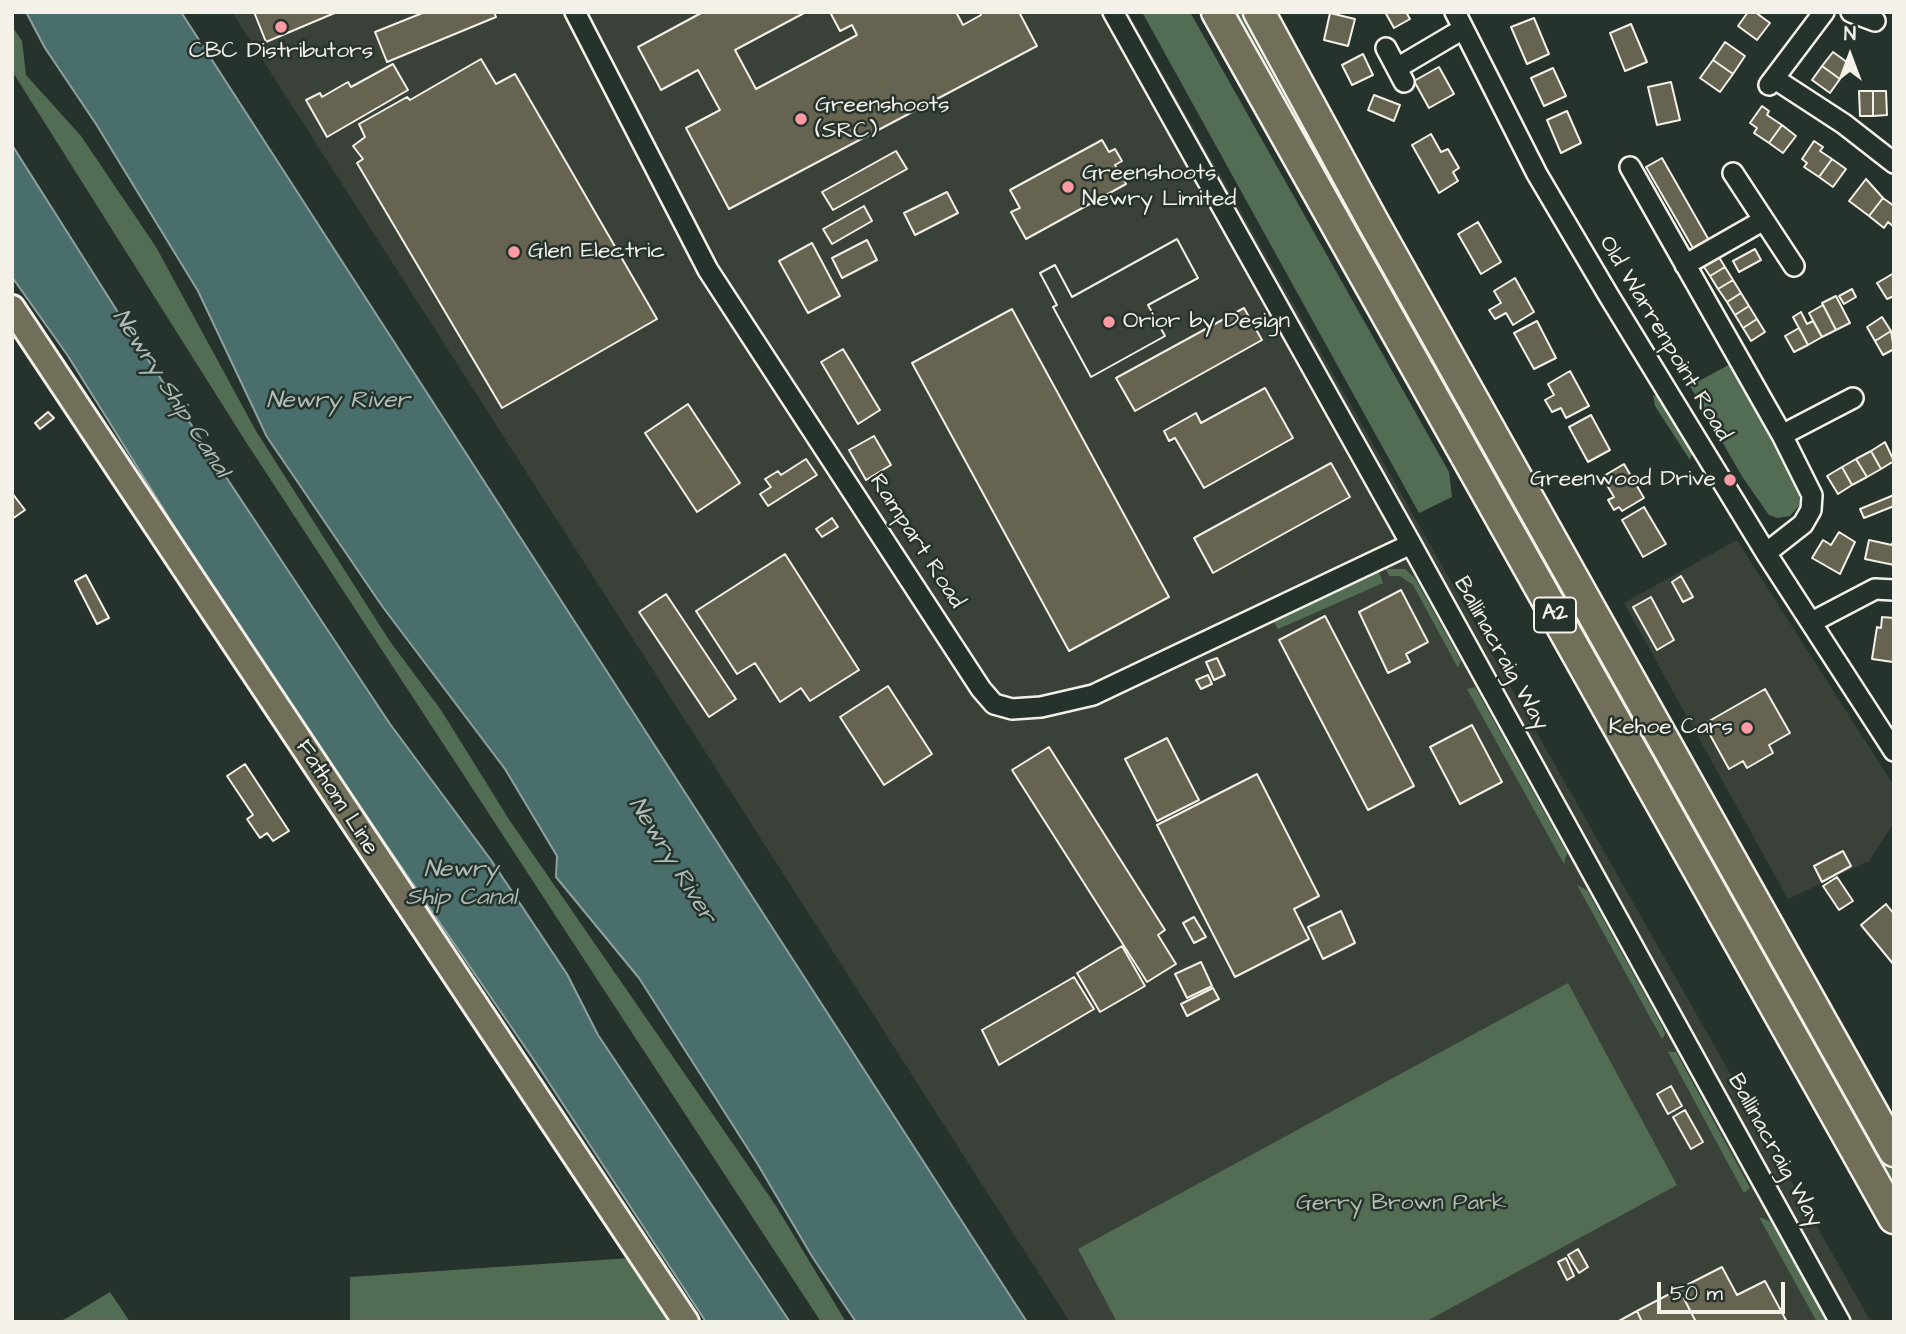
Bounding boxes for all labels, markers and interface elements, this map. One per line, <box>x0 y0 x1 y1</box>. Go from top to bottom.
marker: CBC Distributors <box>273 19 289 35</box>
north arrow <box>1815 21 1885 91</box>
text: N <box>1844 21 1856 48</box>
place label: CBC Distributors <box>189 38 373 66</box>
place label: Greenshoots (SRC) <box>815 92 950 146</box>
marker: Greenshoots (SRC) <box>793 111 809 127</box>
place label: Greenshoots Newry Limited <box>1082 160 1236 214</box>
marker: Greenshoots Newry Limited <box>1060 179 1076 195</box>
street label: Old Warrenpoint Road <box>1592 231 1736 447</box>
place label: Glen Electric <box>528 238 665 266</box>
marker: Glen Electric <box>506 244 522 260</box>
water label: Newry Ship Canal <box>105 305 235 483</box>
place label: Orior by Design <box>1123 308 1290 336</box>
marker: Orior by Design <box>1101 314 1117 330</box>
water label: Newry River <box>267 388 409 416</box>
place label: Greenwood Drive <box>1530 466 1716 494</box>
street label: Rampart Road <box>862 470 970 614</box>
marker: Greenwood Drive <box>1722 472 1738 488</box>
street label: Ballinacraig Way <box>1446 572 1554 736</box>
road number: A2 <box>1534 598 1576 632</box>
place label: Kehoe Cars <box>1608 714 1733 742</box>
marker: Kehoe Cars <box>1739 720 1755 736</box>
street label: Fathom Line <box>289 735 383 861</box>
water label: Newry River <box>621 793 721 929</box>
water label: Newry Ship Canal <box>405 857 517 913</box>
street label: Ballinacraig Way <box>1720 1069 1828 1233</box>
park label: Gerry Brown Park <box>1296 1190 1506 1218</box>
scale bar <box>1661 1268 1789 1312</box>
text: 50 m <box>1670 1279 1723 1308</box>

